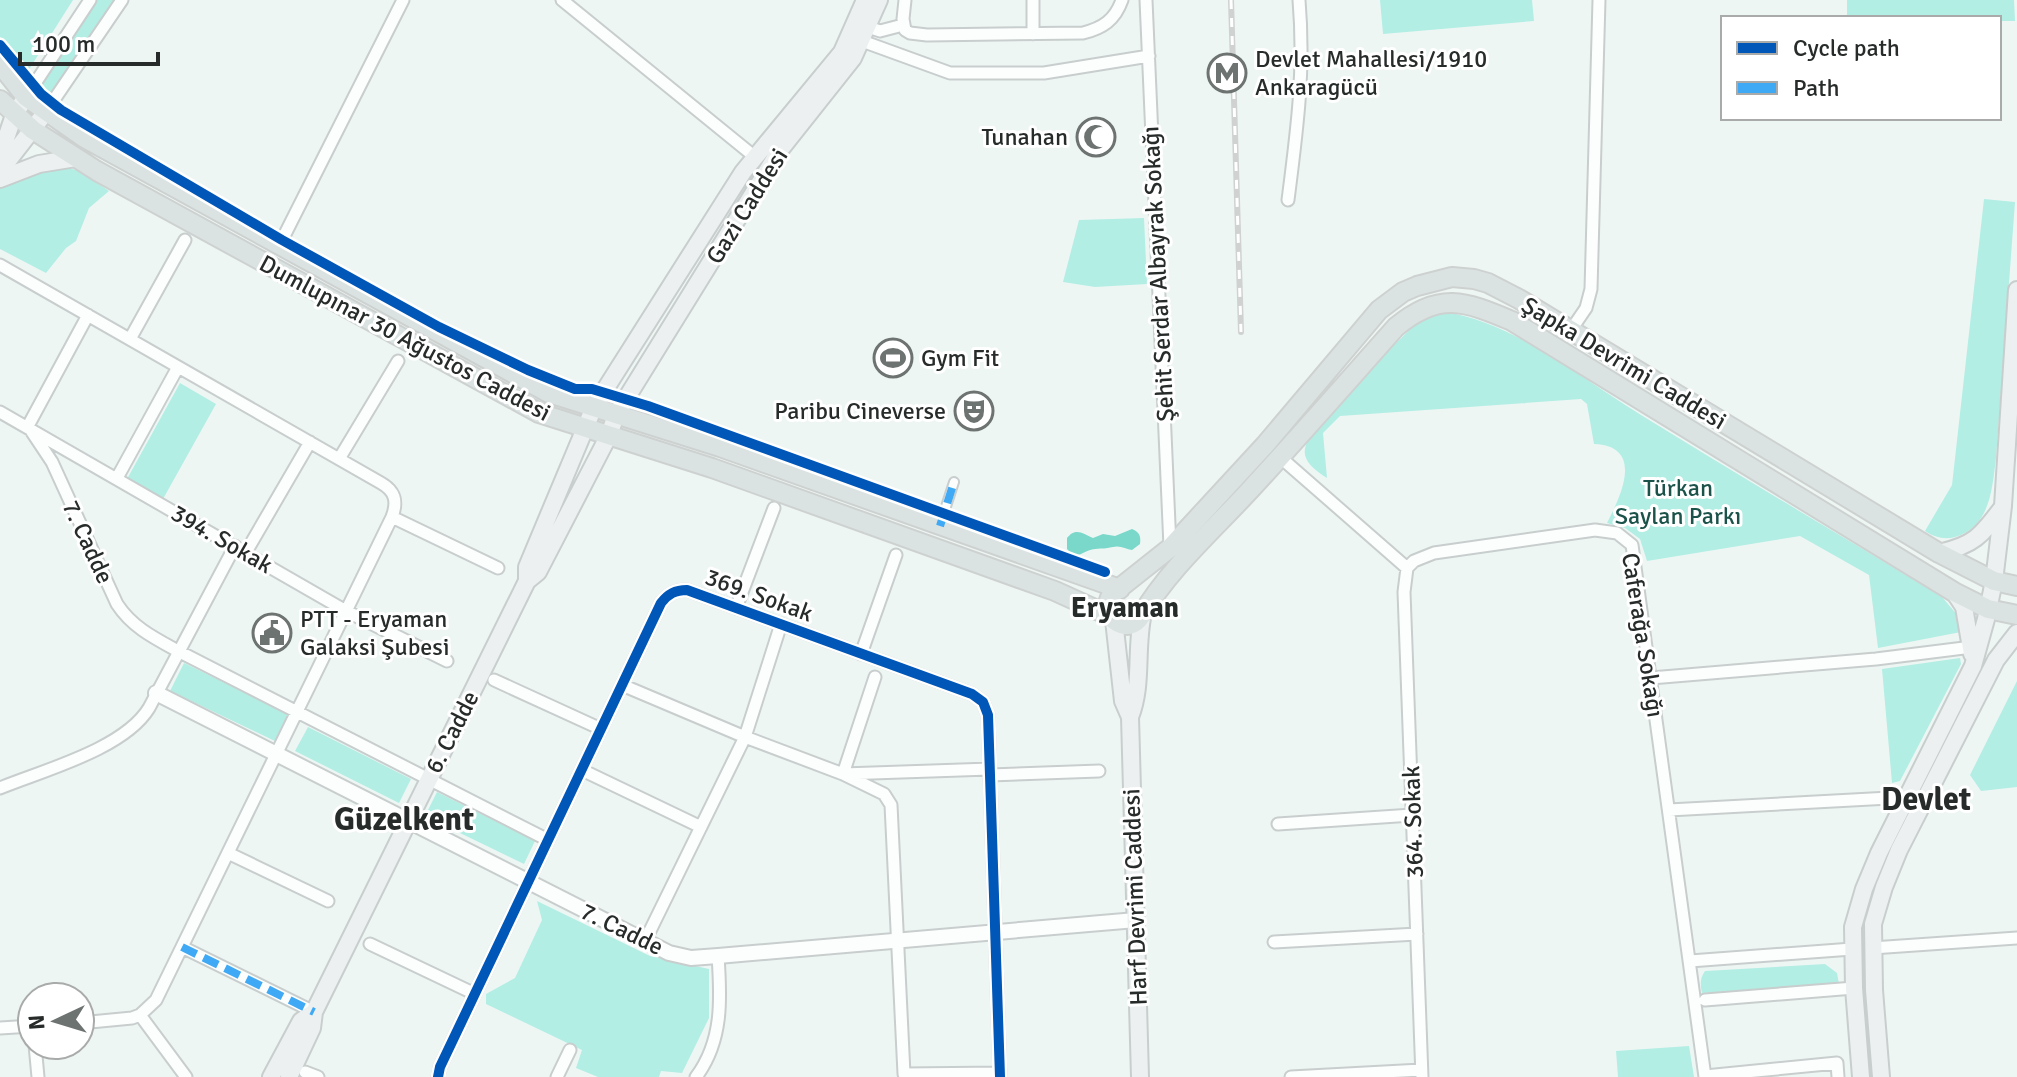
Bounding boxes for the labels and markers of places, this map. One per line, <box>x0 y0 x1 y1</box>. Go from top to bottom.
place label: Devlet Mahallesi/1910 Ankaragücü <box>1255 44 1487 102</box>
metro station icon: Devlet Mahallesi/1910 Ankaragücü <box>1206 52 1248 94</box>
mosque icon: Tunahan <box>1075 116 1117 158</box>
place label: Tunahan <box>981 122 1068 152</box>
sports icon: Gym Fit <box>872 337 914 379</box>
place label: Gym Fit <box>921 343 999 373</box>
theatre icon: Paribu Cineverse <box>953 390 995 432</box>
place label: Paribu Cineverse <box>774 396 946 426</box>
place label: PTT - Eryaman Galaksi Şubesi <box>300 604 449 662</box>
public building icon: PTT - Eryaman Galaksi Şubesi <box>251 612 293 654</box>

